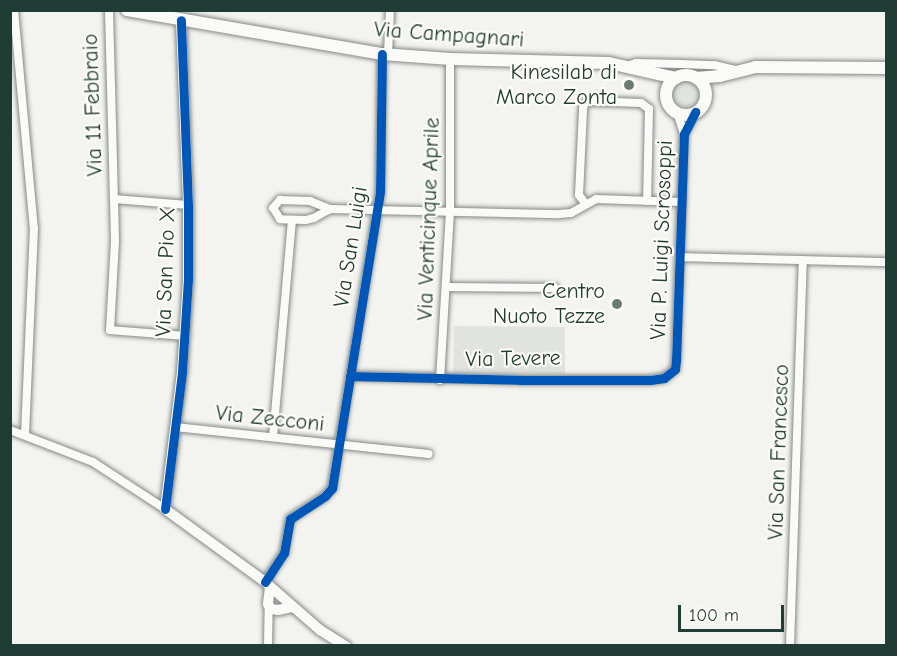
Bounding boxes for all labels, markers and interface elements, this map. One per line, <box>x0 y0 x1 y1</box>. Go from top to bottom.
street label: Via Campagnari <box>373 17 525 53</box>
street label: Via 11 Febbraio <box>77 33 109 177</box>
place label: Kinesilab di Marco Zonta <box>496 59 617 110</box>
marker: Kinesilab di Marco Zonta <box>622 78 636 92</box>
street label: Via Venticinque Aprile <box>412 117 446 321</box>
street label: Via P. Luigi Scrosoppi <box>645 140 679 340</box>
street label: Via San Luigi <box>328 185 374 309</box>
street label: Via San Pio X <box>151 207 181 337</box>
place label: Centro Nuoto Tezze <box>493 278 605 330</box>
marker: Centro Nuoto Tezze <box>610 297 624 311</box>
street label: Via Tevere <box>465 345 561 373</box>
street label: Via San Francesco <box>763 364 795 540</box>
street label: Via Zecconi <box>214 400 326 438</box>
scale bar <box>681 593 788 631</box>
text: 100 m <box>689 605 739 626</box>

